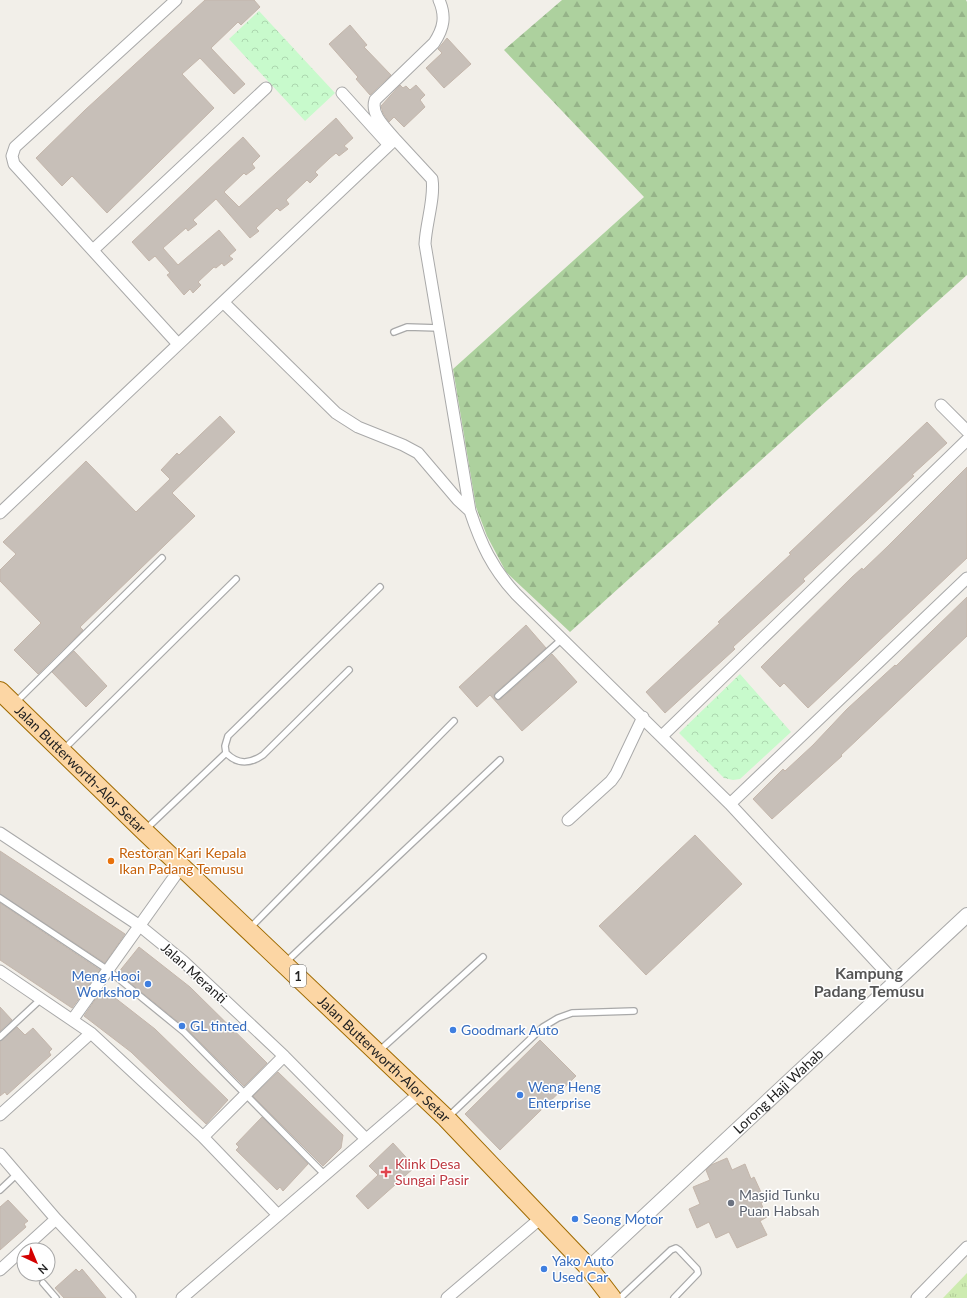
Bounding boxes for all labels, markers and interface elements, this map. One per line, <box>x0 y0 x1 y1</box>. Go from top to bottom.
street label: Jalan Butterworth-Alor Setar <box>12 701 150 836</box>
place label: Restoran Kari Kepala Ikan Padang Temusu <box>119 844 247 877</box>
marker: Restoran Kari Kepala Ikan Padang Temusu <box>106 856 116 866</box>
street label: Jalan Meranti <box>158 939 231 1007</box>
district label: Kampung Padang Temusu <box>814 963 924 1000</box>
road number: 1 <box>290 965 306 987</box>
place label: Meng Hooi Workshop <box>71 967 140 1000</box>
marker: Meng Hooi Workshop <box>143 979 153 989</box>
street label: Jalan Butterworth-Alor Setar <box>315 992 454 1125</box>
place label: GL tinted <box>190 1017 247 1034</box>
marker: GL tinted <box>177 1021 187 1031</box>
place label: Goodmark Auto <box>461 1021 559 1038</box>
marker: Goodmark Auto <box>448 1025 458 1035</box>
street label: Lorong Haji Wahab <box>729 1045 827 1137</box>
place label: Weng Heng Enterprise <box>528 1078 601 1111</box>
marker: Weng Heng Enterprise <box>515 1090 525 1100</box>
place label: Klink Desa Sungai Pasir <box>395 1155 469 1188</box>
marker: Klink Desa Sungai Pasir <box>380 1166 392 1178</box>
place label: Masjid Tunku Puan Habsah <box>739 1186 820 1219</box>
marker: Masjid Tunku Puan Habsah <box>726 1198 736 1208</box>
place label: Seong Motor <box>583 1210 663 1227</box>
marker: Seong Motor <box>570 1214 580 1224</box>
north arrow <box>16 1242 56 1282</box>
place label: Yako Auto Used Car <box>552 1252 614 1285</box>
text: N <box>36 1262 51 1277</box>
marker: Yako Auto Used Car <box>539 1264 549 1274</box>

